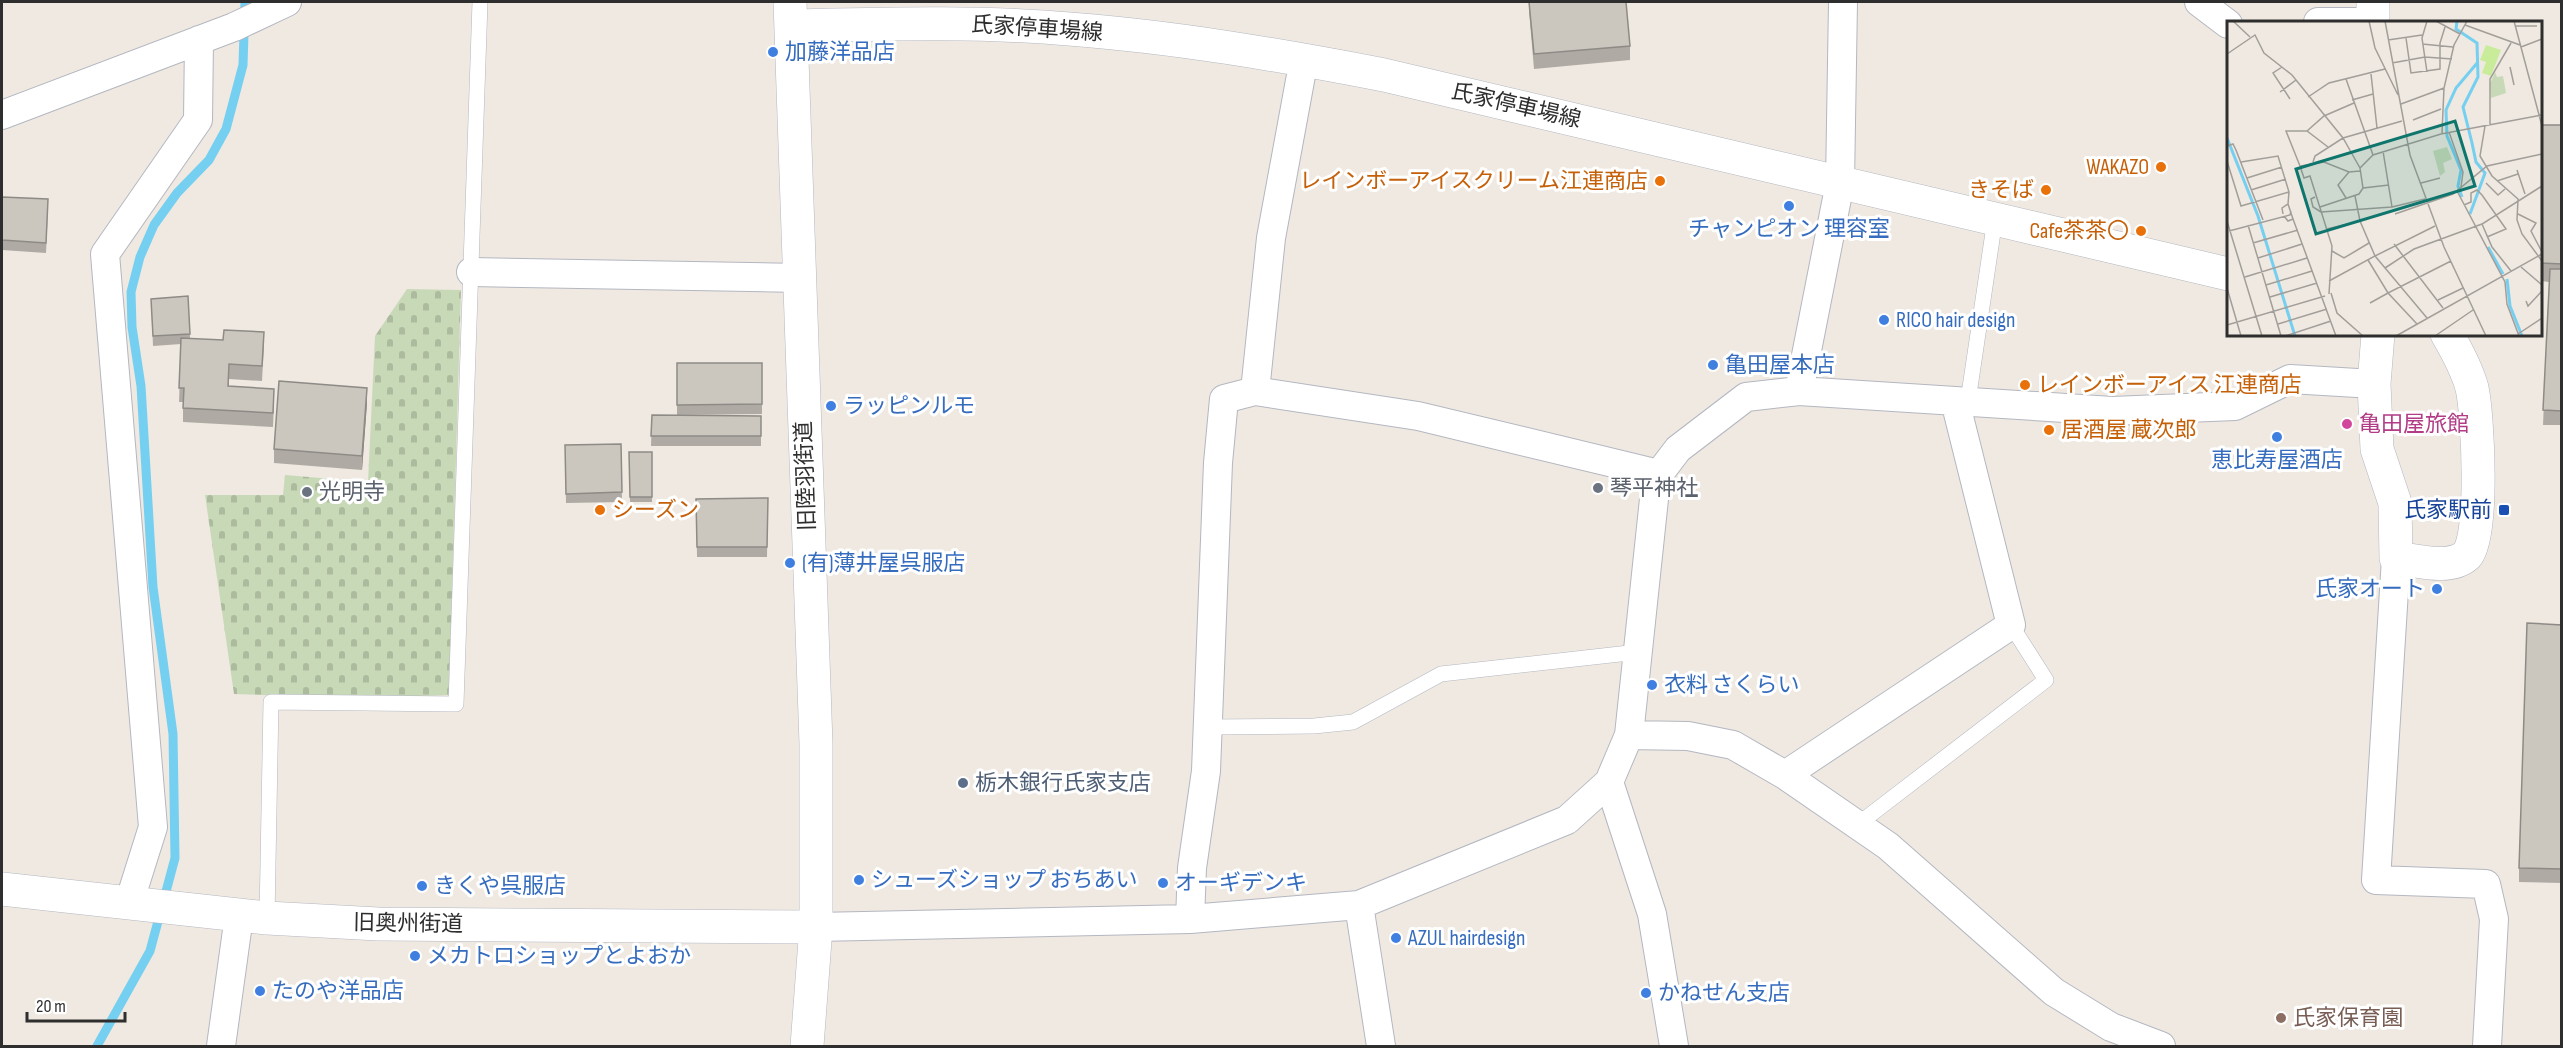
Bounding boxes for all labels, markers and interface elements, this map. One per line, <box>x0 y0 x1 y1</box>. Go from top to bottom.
street label: 氏家停車場線 <box>970 11 1104 47</box>
inset map <box>2227 21 2542 336</box>
place label: 加藤洋品店 <box>785 39 895 66</box>
marker: 加藤洋品店 <box>766 45 780 59</box>
street label: 氏家停車場線 <box>1449 78 1583 134</box>
place label: WAKAZO <box>2086 154 2149 181</box>
marker: WAKAZO <box>2154 160 2168 174</box>
place label: レインボーアイスクリーム江連商店 <box>1299 168 1648 195</box>
marker: レインボーアイスクリーム江連商店 <box>1653 174 1667 188</box>
place label: きそば <box>1968 177 2034 204</box>
marker: きそば <box>2039 183 2053 197</box>
marker: チャンピオン 理容室 <box>1782 199 1796 213</box>
place label: チャンピオン 理容室 <box>1688 216 1890 243</box>
place label: Cafe茶茶〇 <box>2030 218 2129 245</box>
marker: Cafe茶茶〇 <box>2134 224 2148 238</box>
place label: RICO hair design <box>1896 307 2015 334</box>
marker: RICO hair design <box>1877 313 1891 327</box>
place label: 亀田屋本店 <box>1725 352 1835 379</box>
marker: 亀田屋本店 <box>1706 358 1720 372</box>
place label: レインボーアイス 江連商店 <box>2037 372 2302 399</box>
marker: レインボーアイス 江連商店 <box>2018 378 2032 392</box>
place label: ラッピンルモ <box>843 393 975 420</box>
marker: ラッピンルモ <box>824 399 838 413</box>
place label: 亀田屋旅館 <box>2359 411 2469 438</box>
place label: 居酒屋 蔵次郎 <box>2061 417 2197 444</box>
marker: 亀田屋旅館 <box>2340 417 2354 431</box>
street label: 旧陸羽街道 <box>791 421 821 531</box>
marker: 居酒屋 蔵次郎 <box>2042 423 2056 437</box>
marker: 恵比寿屋酒店 <box>2270 430 2284 444</box>
place label: 恵比寿屋酒店 <box>2211 447 2343 474</box>
place label: 琴平神社 <box>1610 475 1698 502</box>
place label: 光明寺 <box>319 479 385 506</box>
marker: 琴平神社 <box>1591 481 1605 495</box>
marker: 光明寺 <box>300 485 314 499</box>
place label: シーズン <box>612 497 699 524</box>
place label: 氏家駅前 <box>2404 497 2492 524</box>
marker: シーズン <box>593 503 607 517</box>
marker: 氏家駅前 <box>2497 503 2511 517</box>
place label: (有)薄井屋呉服店 <box>802 550 966 577</box>
marker: (有)薄井屋呉服店 <box>783 556 797 570</box>
place label: 氏家オート <box>2315 576 2425 603</box>
marker: 氏家オート <box>2430 582 2444 596</box>
place label: 衣料 さくらい <box>1664 672 1800 699</box>
marker: 衣料 さくらい <box>1645 678 1659 692</box>
place label: 栃木銀行氏家支店 <box>975 770 1151 797</box>
marker: 栃木銀行氏家支店 <box>956 776 970 790</box>
place label: シューズショップ おちあい <box>871 867 1137 894</box>
place label: オーギデンキ <box>1175 870 1307 897</box>
place label: きくや呉服店 <box>434 873 566 900</box>
marker: シューズショップ おちあい <box>852 873 866 887</box>
marker: オーギデンキ <box>1156 876 1170 890</box>
marker: きくや呉服店 <box>415 879 429 893</box>
street label: 旧奥州街道 <box>353 910 463 938</box>
place label: AZUL hairdesign <box>1407 925 1526 952</box>
marker: AZUL hairdesign <box>1389 931 1403 945</box>
place label: メカトロショップとよおか <box>427 943 691 970</box>
marker: メカトロショップとよおか <box>408 949 422 963</box>
place label: たのや洋品店 <box>272 978 404 1005</box>
place label: かねせん支店 <box>1658 980 1790 1007</box>
marker: たのや洋品店 <box>253 984 267 998</box>
scale bar <box>27 985 124 1023</box>
marker: かねせん支店 <box>1639 986 1653 1000</box>
text: 20 m <box>36 996 66 1017</box>
place label: 氏家保育園 <box>2293 1005 2403 1032</box>
marker: 氏家保育園 <box>2274 1011 2288 1025</box>

